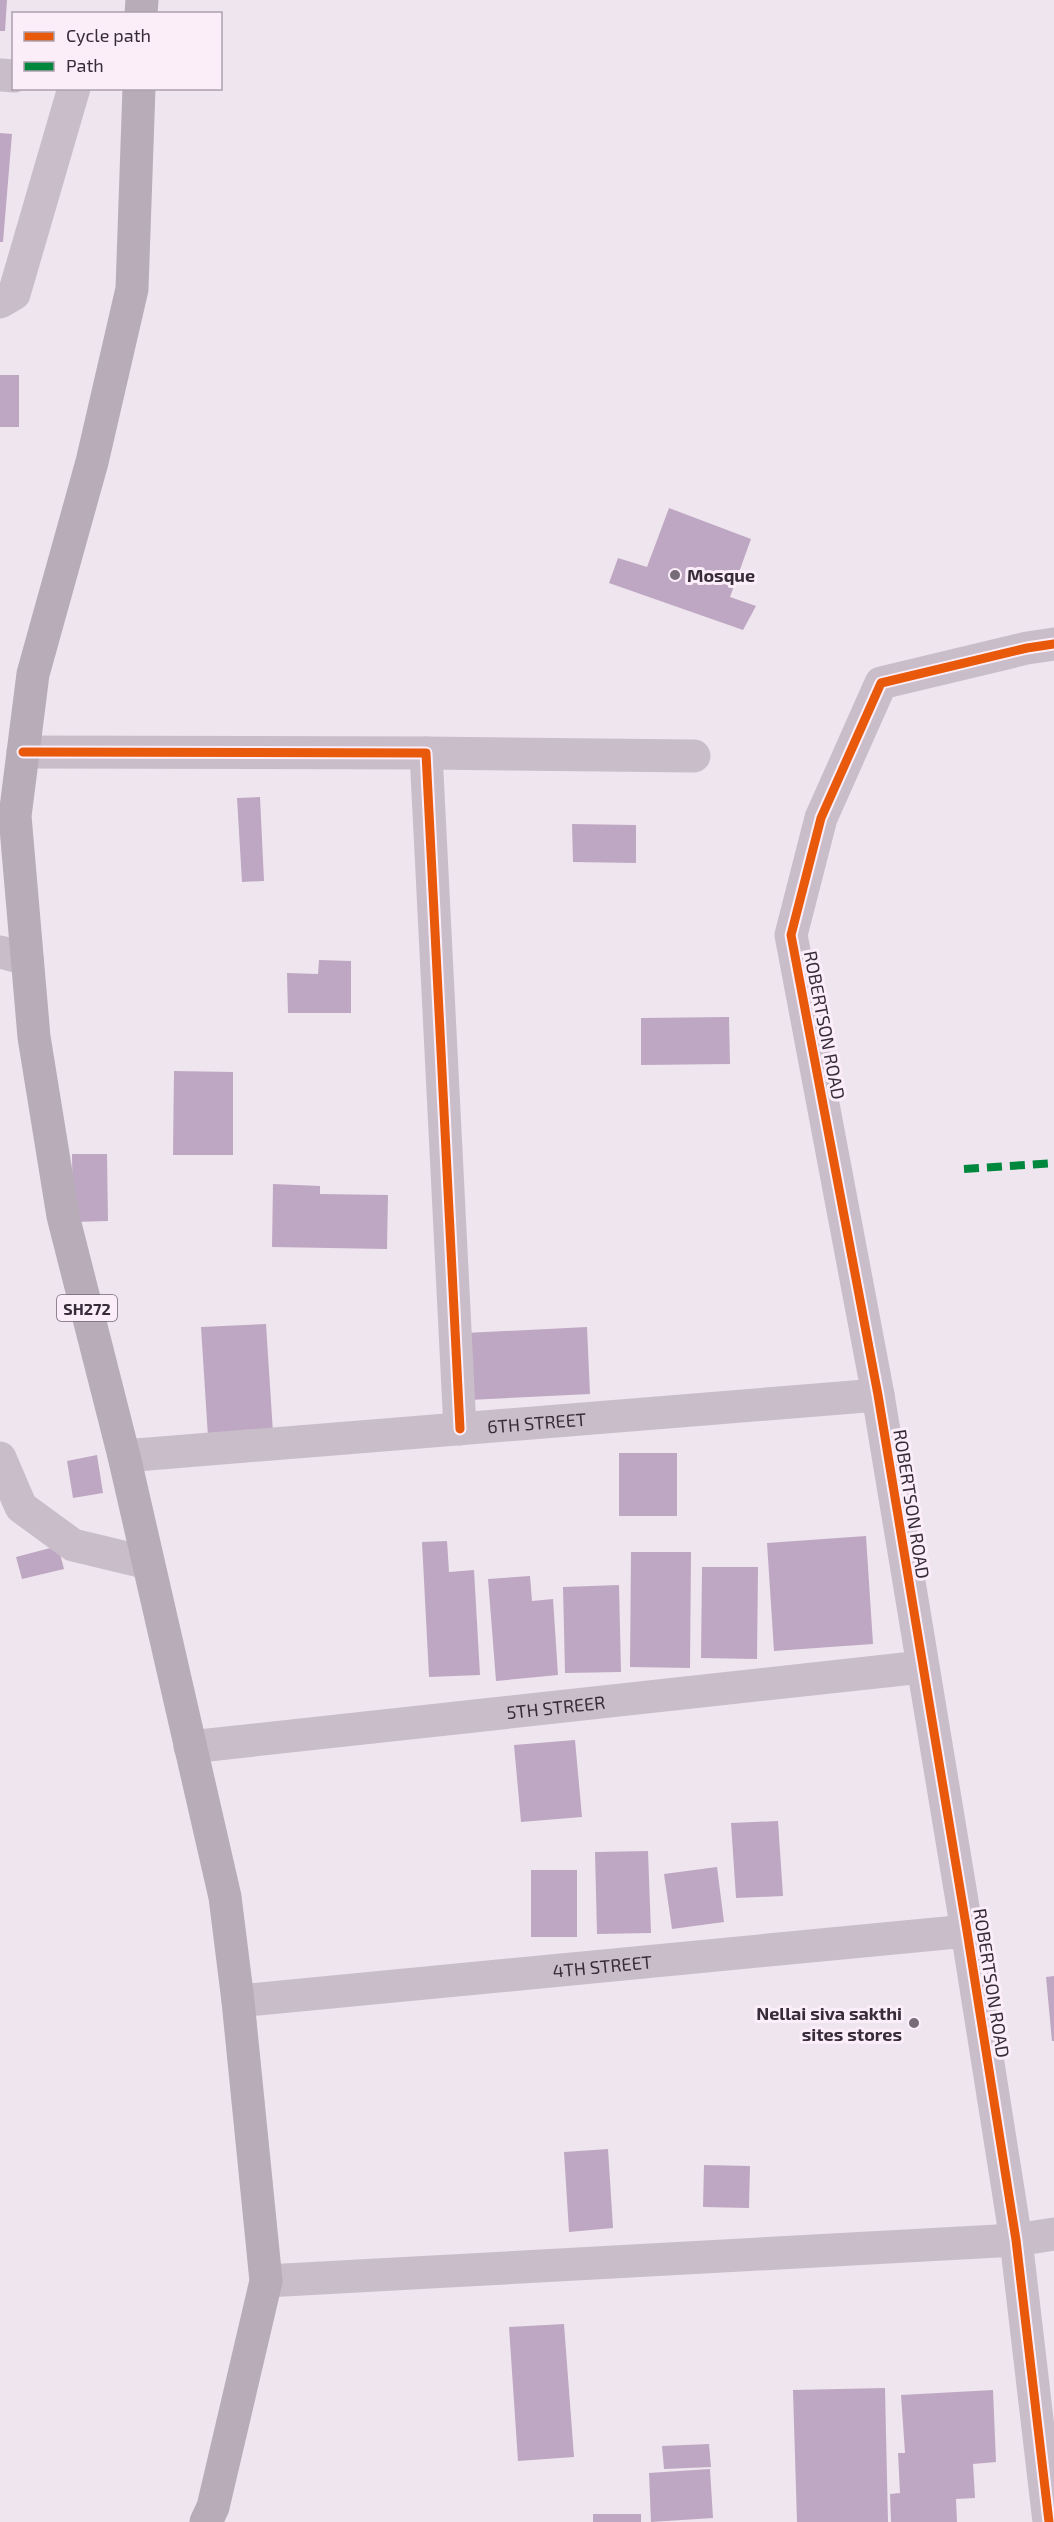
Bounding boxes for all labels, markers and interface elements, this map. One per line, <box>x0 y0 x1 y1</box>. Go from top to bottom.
legend <box>12 12 222 90</box>
text: Cycle path <box>66 24 151 46</box>
text: Path <box>66 54 104 76</box>
place label: Mosque <box>687 564 755 586</box>
marker: Mosque <box>668 568 682 582</box>
street label: ROBERTSON ROAD <box>800 949 850 1101</box>
road number: SH272 <box>57 1295 117 1321</box>
street label: 6TH STREET <box>486 1408 587 1438</box>
street label: ROBERTSON ROAD <box>889 1428 935 1580</box>
street label: 5TH STREER <box>505 1691 606 1723</box>
street label: ROBERTSON ROAD <box>969 1907 1015 2059</box>
street label: 4TH STREET <box>552 1950 654 1982</box>
place label: Nellai siva sakthi sites stores <box>756 2002 902 2045</box>
marker: Nellai siva sakthi sites stores <box>907 2016 921 2030</box>

